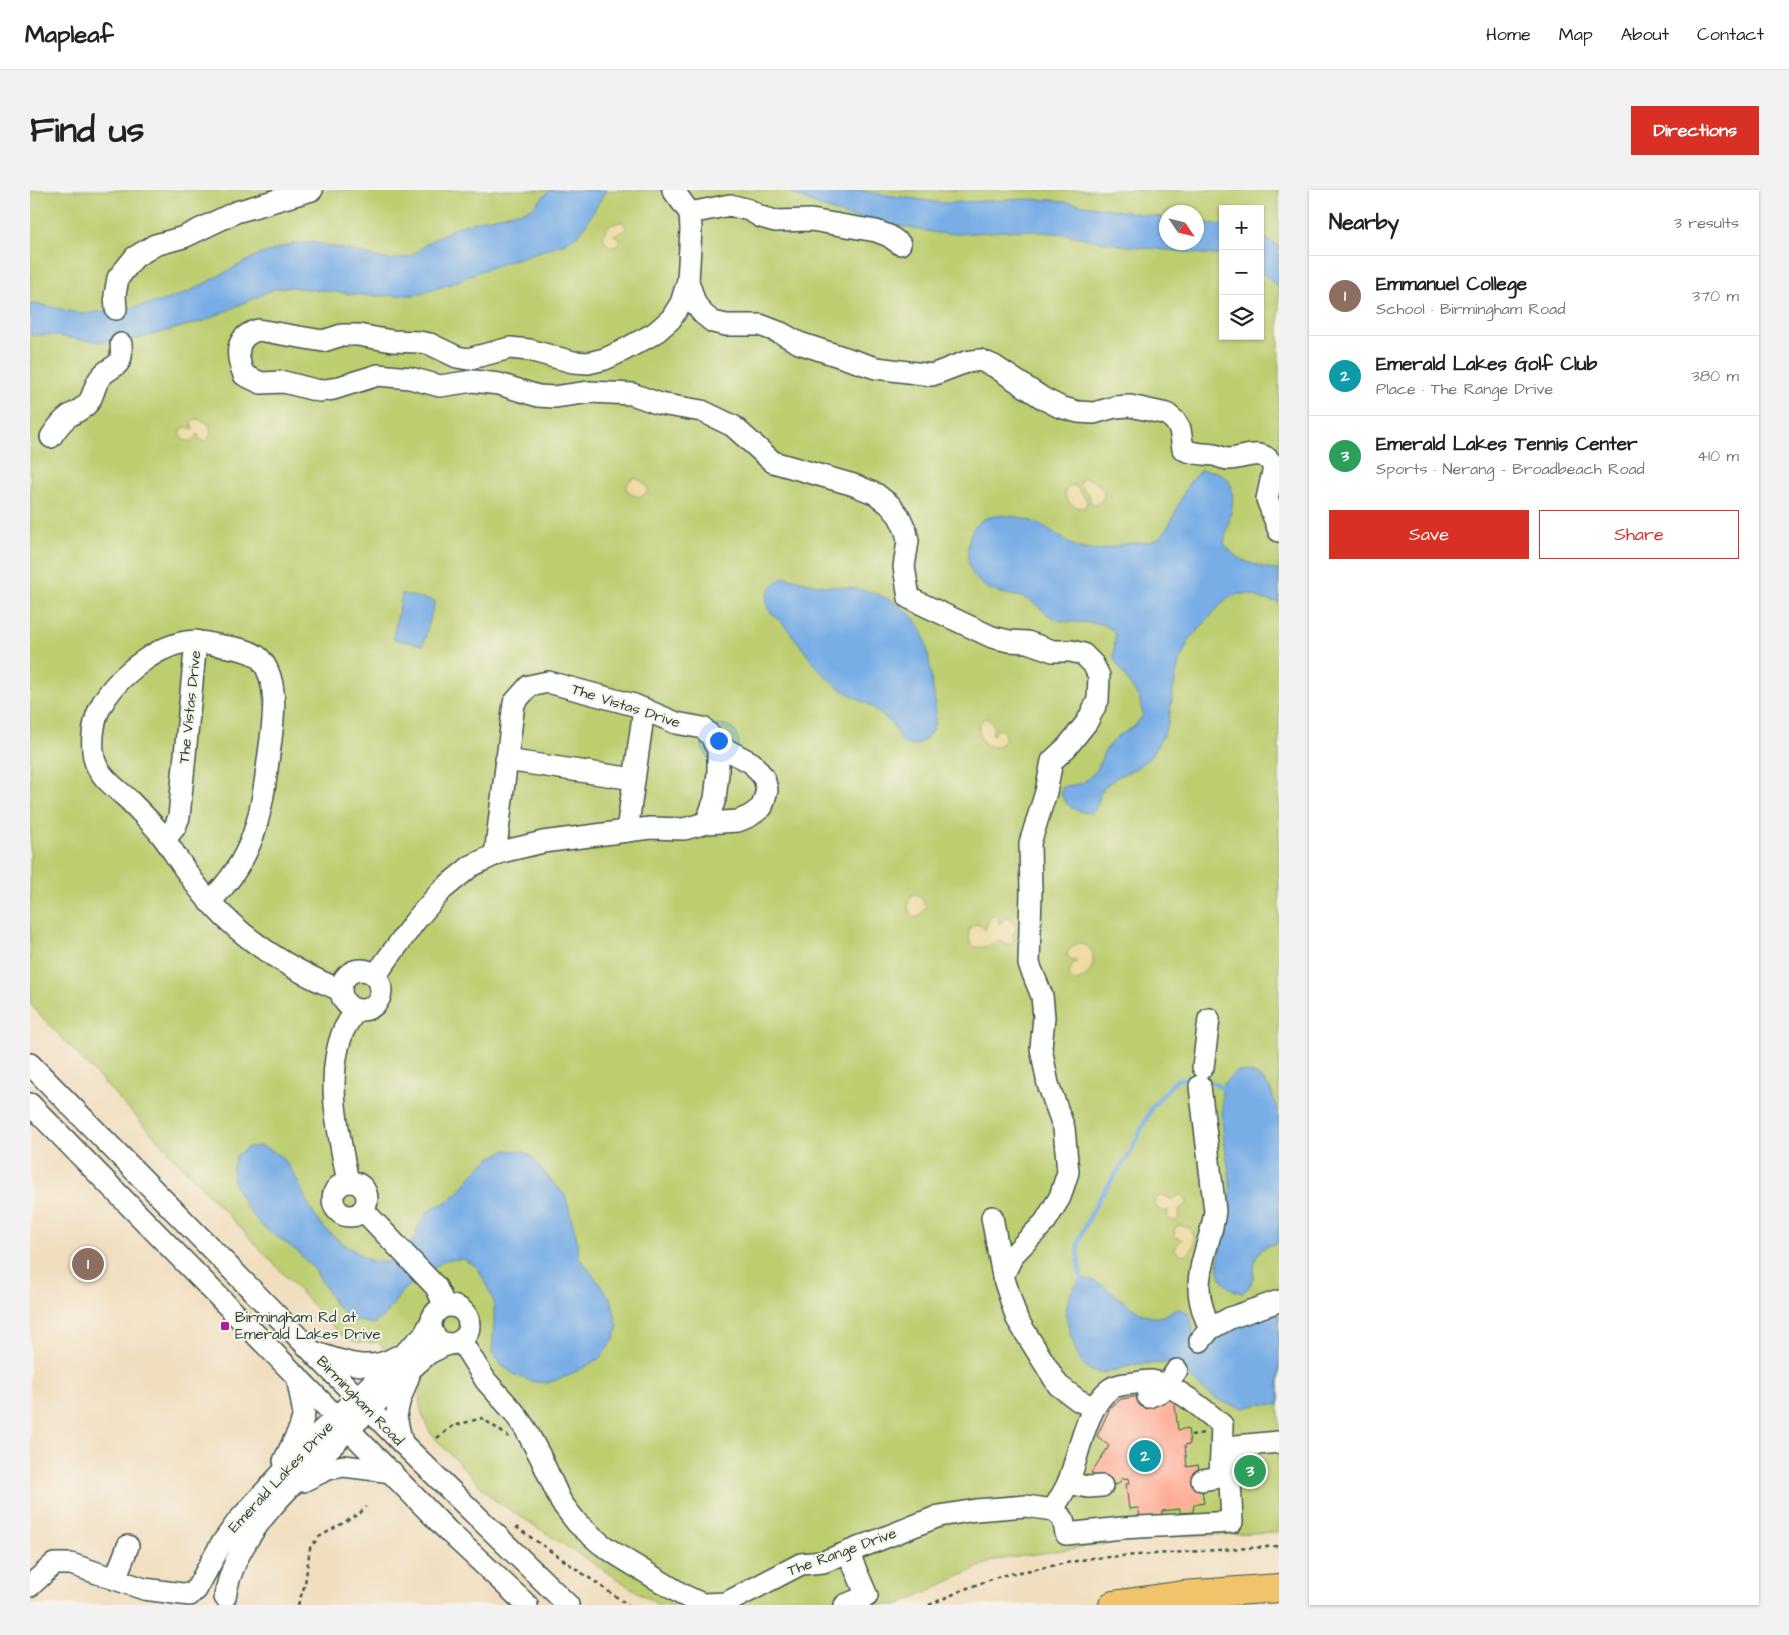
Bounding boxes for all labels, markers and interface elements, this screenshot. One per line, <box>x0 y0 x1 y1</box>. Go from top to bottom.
text: Mapleaf <box>25 18 114 52</box>
text: Home <box>1486 22 1531 47</box>
text: Map <box>1559 22 1593 47</box>
text: About <box>1621 22 1669 47</box>
text: Contact <box>1697 22 1764 47</box>
text: Find us <box>30 106 144 155</box>
button: Directions <box>1631 106 1759 155</box>
north arrow <box>1159 205 1204 250</box>
map controls <box>1219 205 1264 340</box>
button: + <box>1219 205 1264 250</box>
text: Nearby <box>1329 208 1399 237</box>
text: 3 results <box>1674 212 1739 234</box>
button: − <box>1219 250 1264 295</box>
text: Emmanuel College <box>1376 271 1527 298</box>
text: 1 <box>1344 285 1346 307</box>
text: 370 m <box>1692 285 1739 307</box>
button: layers <box>1219 295 1264 340</box>
text: School · Birmingham Road <box>1376 298 1565 320</box>
text: Emerald Lakes Golf Club <box>1376 351 1597 378</box>
text: 2 <box>1340 365 1350 387</box>
text: 380 m <box>1692 365 1739 387</box>
text: Place · The Range Drive <box>1376 378 1553 400</box>
text: Emerald Lakes Tennis Center <box>1376 431 1638 458</box>
text: 3 <box>1341 445 1349 467</box>
text: 410 m <box>1697 445 1739 467</box>
text: Sports · Nerang - Broadbeach Road <box>1376 458 1645 480</box>
button: Save <box>1329 510 1529 559</box>
button: Share <box>1539 510 1739 559</box>
street label: The Vistas Drive <box>174 649 206 765</box>
street label: The Vistas Drive <box>569 678 683 734</box>
your location <box>706 728 732 754</box>
pin: 1 <box>72 1245 104 1283</box>
place label: Birmingham Rd at Emerald Lakes Drive <box>235 1307 381 1345</box>
marker: Birmingham Rd at Emerald Lakes Drive <box>219 1320 231 1332</box>
street label: Birmingham Road <box>311 1351 409 1451</box>
street label: Emerald Lakes Drive <box>224 1417 338 1537</box>
pin: 2 <box>1129 1437 1161 1475</box>
pin: 3 <box>1234 1452 1266 1490</box>
street label: The Range Drive <box>784 1523 900 1582</box>

